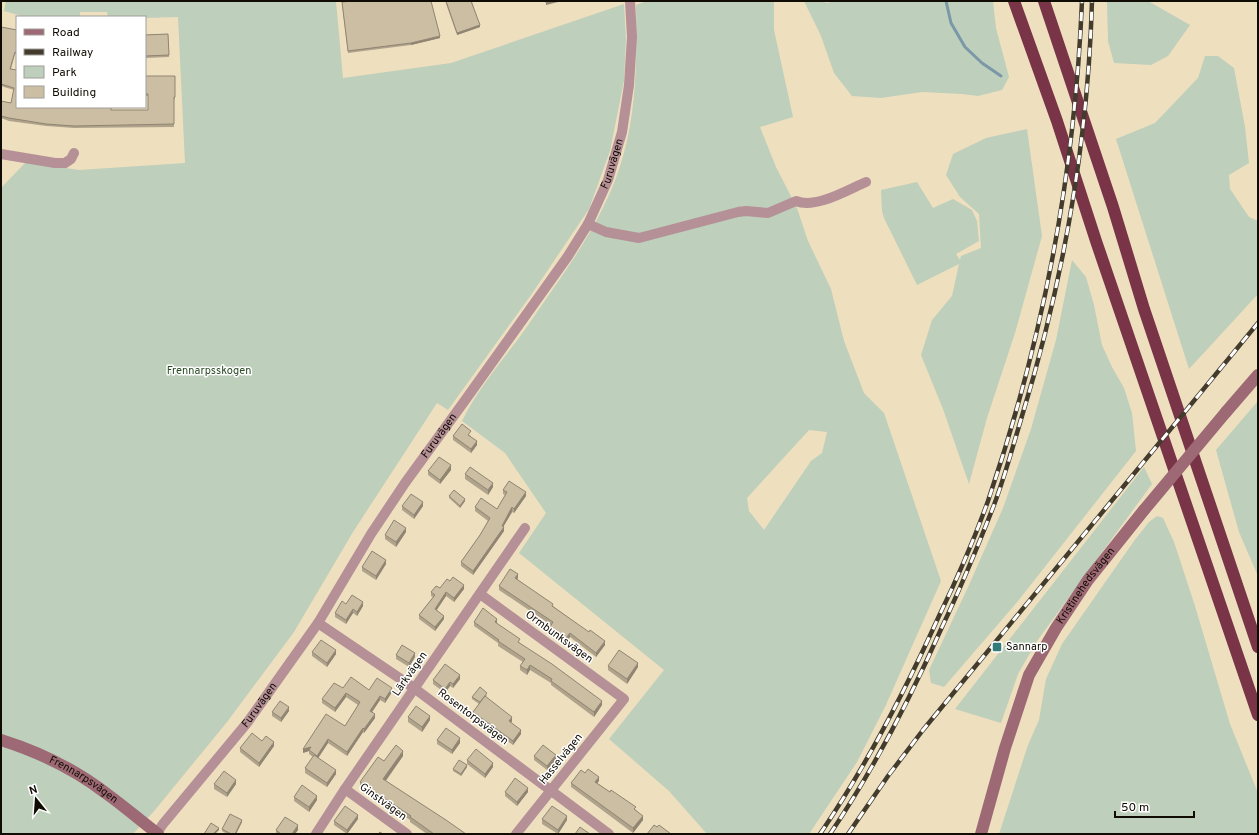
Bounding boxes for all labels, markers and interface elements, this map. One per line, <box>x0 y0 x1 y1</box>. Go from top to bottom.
legend <box>16 16 146 108</box>
text: Road <box>52 25 80 41</box>
text: Railway <box>52 45 93 61</box>
text: Park <box>52 65 77 81</box>
text: Building <box>52 85 96 101</box>
street label: Furuvägen <box>598 137 627 191</box>
park label: Frennarpsskogen <box>167 364 251 378</box>
street label: Furuvägen <box>418 411 460 461</box>
street label: Kristinehedsvägen <box>1053 545 1118 627</box>
street label: Ormbunksvägen <box>522 608 596 666</box>
place label: Sannarp <box>1006 640 1047 654</box>
marker: Sannarp <box>991 641 1003 653</box>
street label: Lärkvägen <box>390 649 430 699</box>
street label: Furuvägen <box>239 680 280 731</box>
street label: Rosentorpsvägen <box>435 686 511 748</box>
street label: Hasselvägen <box>536 731 586 787</box>
street label: Frennarpsvägen <box>47 753 121 807</box>
north arrow <box>16 779 56 819</box>
street label: Ginstvägen <box>357 780 409 824</box>
text: N <box>28 783 39 798</box>
scale bar <box>1115 793 1194 819</box>
text: 50 m <box>1121 800 1149 816</box>

